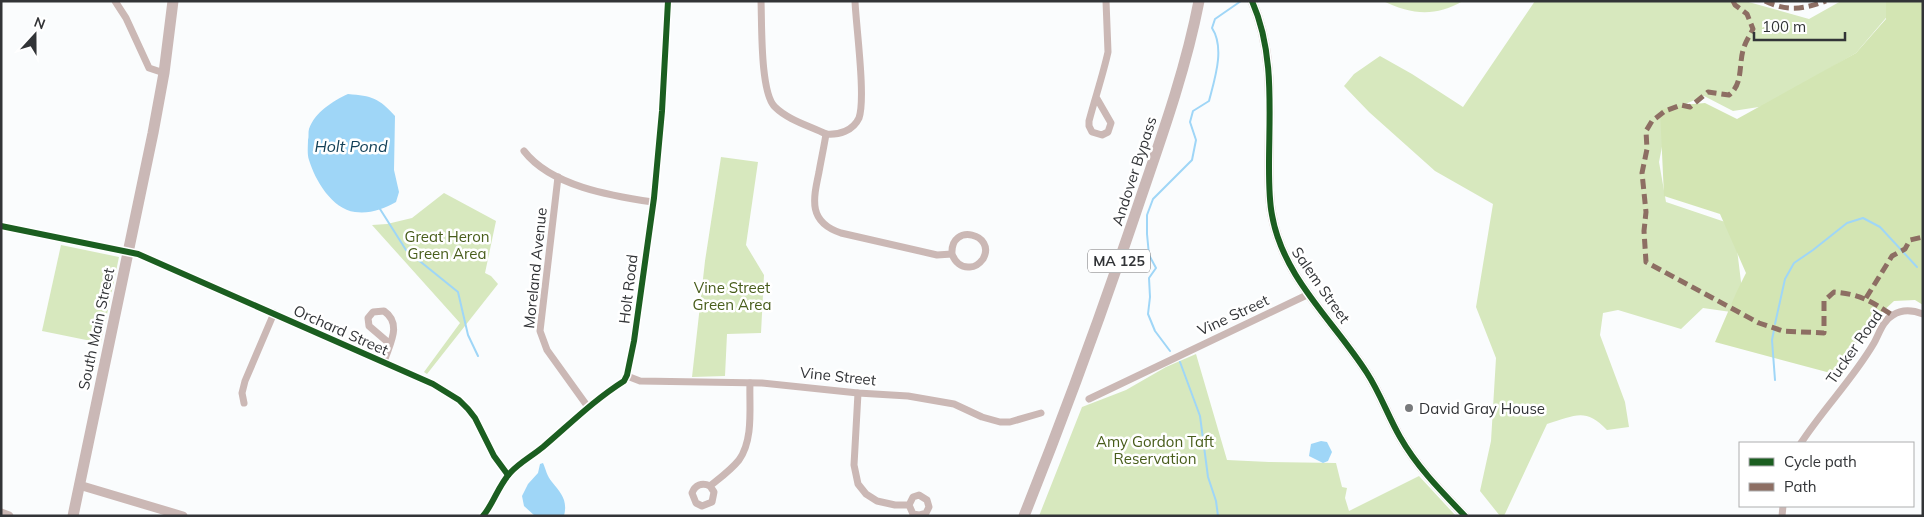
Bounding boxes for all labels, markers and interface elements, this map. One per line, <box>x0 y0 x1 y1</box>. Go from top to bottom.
north arrow <box>10 10 60 60</box>
scale bar <box>1754 10 1845 42</box>
text: N <box>31 13 48 33</box>
text: 100 m <box>1762 17 1806 36</box>
street label: Andover Bypass <box>1107 114 1161 228</box>
water label: Holt Pond <box>314 136 388 156</box>
street label: Moreland Avenue <box>519 207 551 329</box>
park label: Great Heron Green Area <box>405 227 490 263</box>
street label: Salem Street <box>1288 243 1354 327</box>
road number: MA 125 <box>1088 250 1150 272</box>
street label: Holt Road <box>614 253 642 325</box>
street label: South Main Street <box>74 266 118 392</box>
park label: Vine Street Green Area <box>693 278 771 314</box>
street label: Vine Street <box>1194 290 1272 340</box>
street label: Orchard Street <box>291 301 391 359</box>
street label: Tucker Road <box>1822 306 1886 388</box>
street label: Vine Street <box>799 363 877 389</box>
place label: David Gray House <box>1419 399 1545 418</box>
marker: David Gray House <box>1403 402 1415 414</box>
park label: Amy Gordon Taft Reservation <box>1096 432 1214 468</box>
legend <box>1739 442 1914 507</box>
text: Cycle path <box>1784 452 1857 471</box>
text: Path <box>1784 477 1816 496</box>

